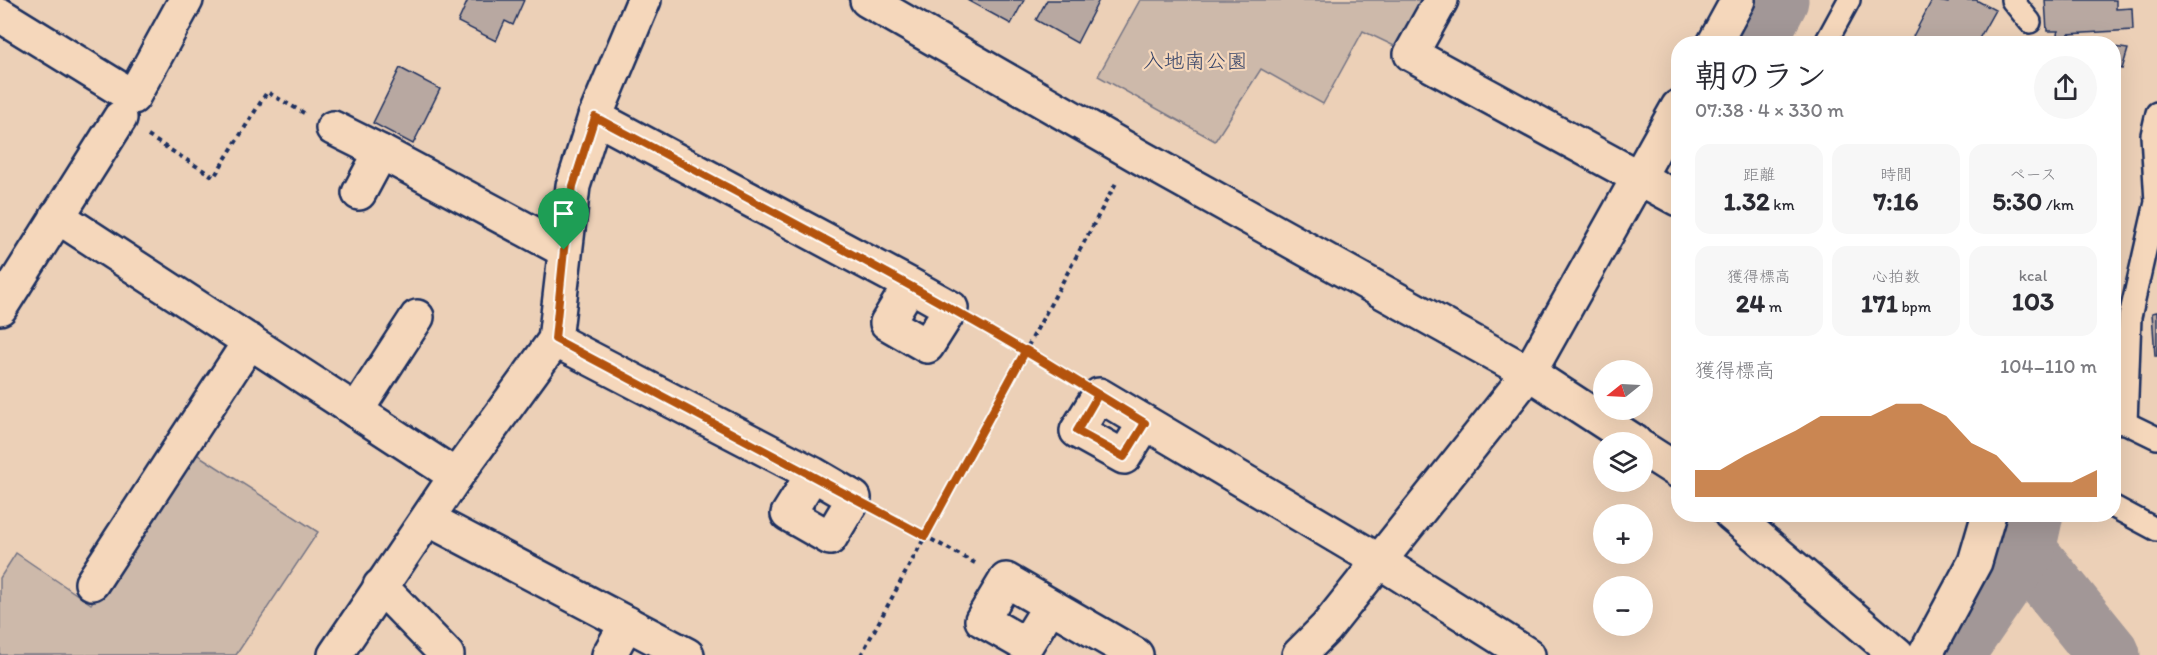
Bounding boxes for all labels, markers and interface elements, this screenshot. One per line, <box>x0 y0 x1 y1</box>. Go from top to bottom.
park label: 入地南公園 <box>1143 48 1248 73</box>
text: 朝のラン <box>1695 56 1827 95</box>
button: share <box>2034 56 2097 119</box>
text: 07:38 · 4 × 330 m <box>1695 98 1844 122</box>
text: 距離 <box>1743 165 1775 184</box>
text: 時間 <box>1880 165 1912 184</box>
text: ペース <box>2009 165 2057 184</box>
text: 1.32 <box>1723 185 1770 217</box>
text: 7:16 <box>1873 185 1919 217</box>
text: 5:30 <box>1992 185 2042 217</box>
pin <box>538 188 589 250</box>
text: km <box>1770 195 1795 214</box>
text: /km <box>2042 195 2074 214</box>
icon: arrive <box>547 197 580 230</box>
text: kcal <box>2019 266 2047 285</box>
text: 獲得標高 <box>1727 267 1791 286</box>
text: 心拍数 <box>1872 267 1920 286</box>
text: 103 <box>2012 285 2054 317</box>
text: 24 <box>1736 287 1765 319</box>
text: 171 <box>1861 287 1898 319</box>
text: m <box>1765 297 1782 316</box>
text: bpm <box>1898 297 1931 316</box>
text: 104–110 m <box>2000 354 2097 378</box>
text: 獲得標高 <box>1695 358 1775 382</box>
north arrow <box>1593 360 1653 420</box>
map controls <box>1593 360 1653 636</box>
button: layers <box>1593 432 1653 492</box>
button: + <box>1593 504 1653 564</box>
button: − <box>1593 576 1653 636</box>

